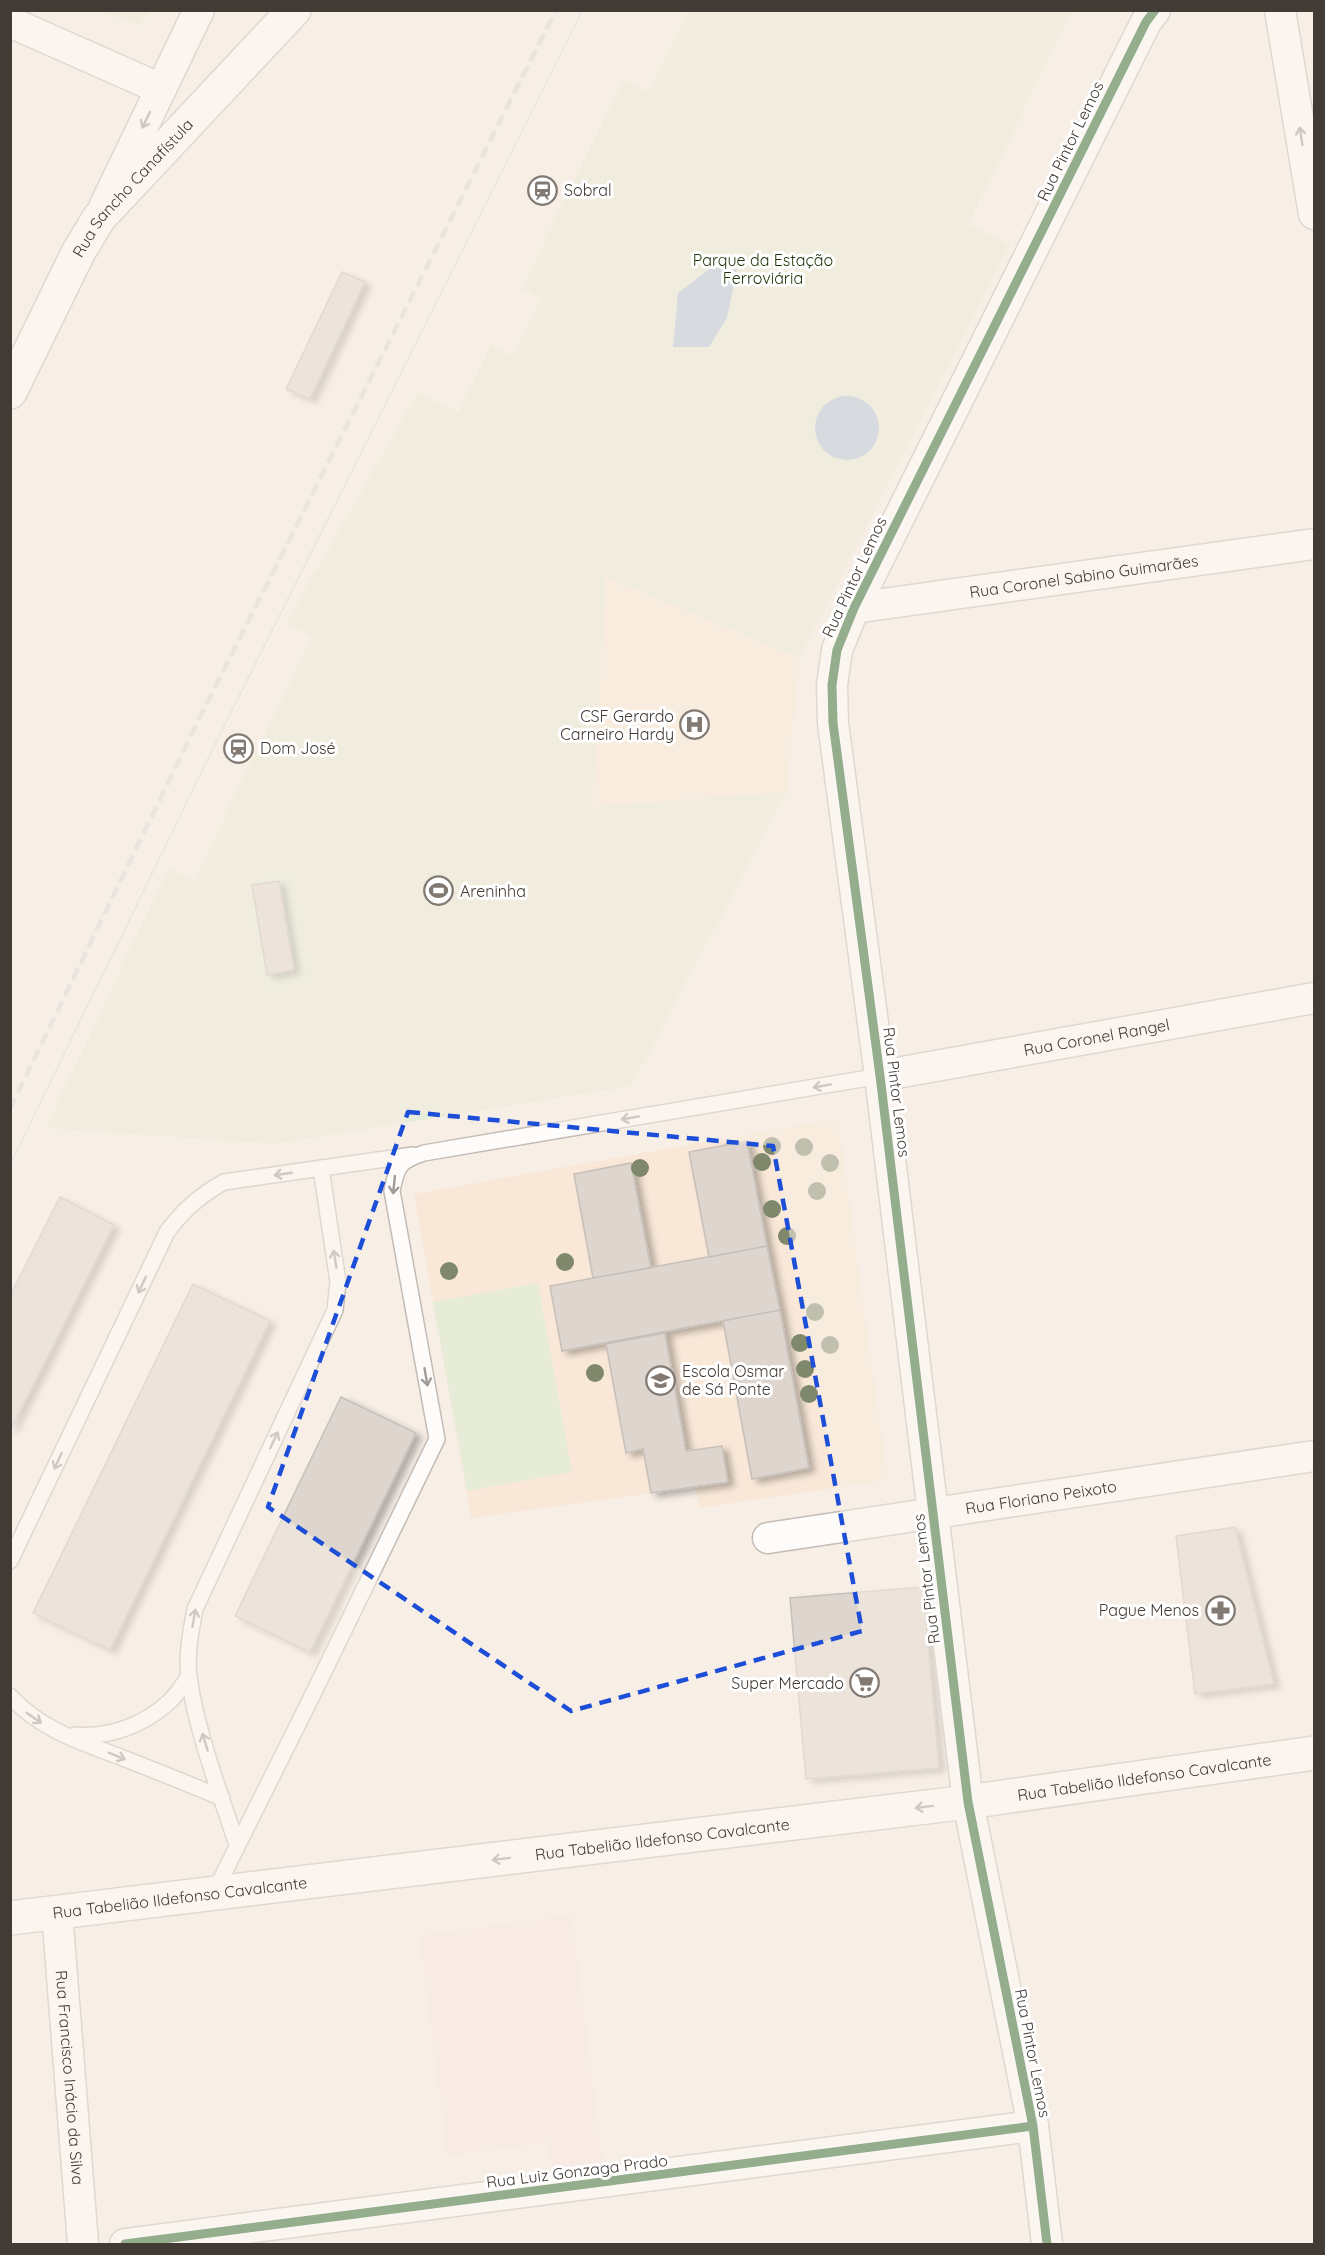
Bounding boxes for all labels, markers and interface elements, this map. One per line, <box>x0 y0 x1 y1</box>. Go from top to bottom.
street label: Rua Pintor Lemos <box>1032 78 1108 204</box>
one-way arrow <box>140 110 152 128</box>
street label: Rua Sancho Canafístula <box>68 114 197 261</box>
one-way arrow <box>1296 127 1307 146</box>
station icon: Sobral <box>527 174 559 206</box>
place label: Sobral <box>564 180 612 200</box>
park label: Parque da Estação Ferroviária <box>693 250 833 288</box>
street label: Rua Pintor Lemos <box>817 514 891 640</box>
street label: Rua Coronel Sabino Guimarães <box>968 550 1200 602</box>
place label: CSF Gerardo Carneiro Hardy <box>560 706 674 744</box>
hospital icon: CSF Gerardo Carneiro Hardy <box>679 709 711 741</box>
station icon: Dom José <box>223 732 255 764</box>
place label: Dom José <box>260 738 336 758</box>
sports icon: Areninha <box>423 875 455 907</box>
place label: Areninha <box>460 881 526 901</box>
street label: Rua Coronel Rangel <box>1022 1014 1171 1060</box>
street label: Rua Pintor Lemos <box>879 1026 915 1158</box>
one-way arrow <box>813 1080 833 1091</box>
one-way arrow <box>621 1113 641 1124</box>
one-way arrow <box>274 1168 294 1179</box>
one-way arrow <box>388 1175 399 1195</box>
one-way arrow <box>329 1250 340 1270</box>
one-way arrow <box>136 1275 148 1293</box>
place label: Escola Osmar de Sá Ponte <box>682 1361 785 1399</box>
school or university icon: Escola Osmar de Sá Ponte <box>645 1364 677 1396</box>
one-way arrow <box>421 1367 432 1386</box>
one-way arrow <box>268 1432 280 1450</box>
one-way arrow <box>52 1451 64 1469</box>
street label: Rua Floriano Peixoto <box>964 1476 1118 1518</box>
street label: Rua Pintor Lemos <box>908 1513 944 1645</box>
pharmacy icon: Pague Menos <box>1204 1594 1236 1626</box>
place label: Pague Menos <box>1099 1600 1199 1620</box>
one-way arrow <box>189 1609 200 1628</box>
supermarket icon: Super Mercado <box>849 1667 881 1699</box>
place label: Super Mercado <box>731 1673 844 1693</box>
one-way arrow <box>26 1712 42 1724</box>
one-way arrow <box>199 1733 210 1752</box>
street label: Rua Tabelião Ildefonso Cavalcante <box>1016 1749 1273 1805</box>
one-way arrow <box>107 1751 126 1762</box>
one-way arrow <box>914 1802 934 1813</box>
street label: Rua Tabelião Ildefonso Cavalcante <box>534 1814 791 1864</box>
one-way arrow <box>491 1853 511 1864</box>
street label: Rua Tabelião Ildefonso Cavalcante <box>51 1872 308 1923</box>
street label: Rua Francisco Inácio da Silva <box>52 1969 88 2186</box>
street label: Rua Pintor Lemos <box>1011 1987 1055 2119</box>
street label: Rua Luiz Gonzaga Prado <box>485 2150 669 2192</box>

